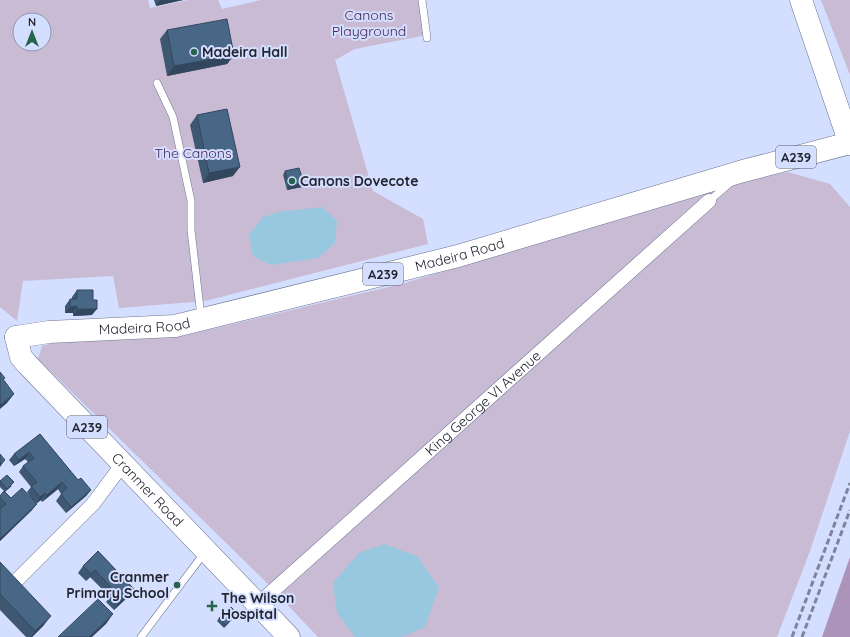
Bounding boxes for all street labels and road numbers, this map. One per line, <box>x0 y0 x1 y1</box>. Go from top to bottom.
road number: A239 <box>776 146 816 168</box>
street label: Madeira Road <box>413 234 506 275</box>
road number: A239 <box>363 263 403 285</box>
street label: Madeira Road <box>98 314 192 339</box>
street label: King George VI Avenue <box>421 347 545 460</box>
road number: A239 <box>67 416 107 438</box>
street label: Cranmer Road <box>108 449 187 530</box>

